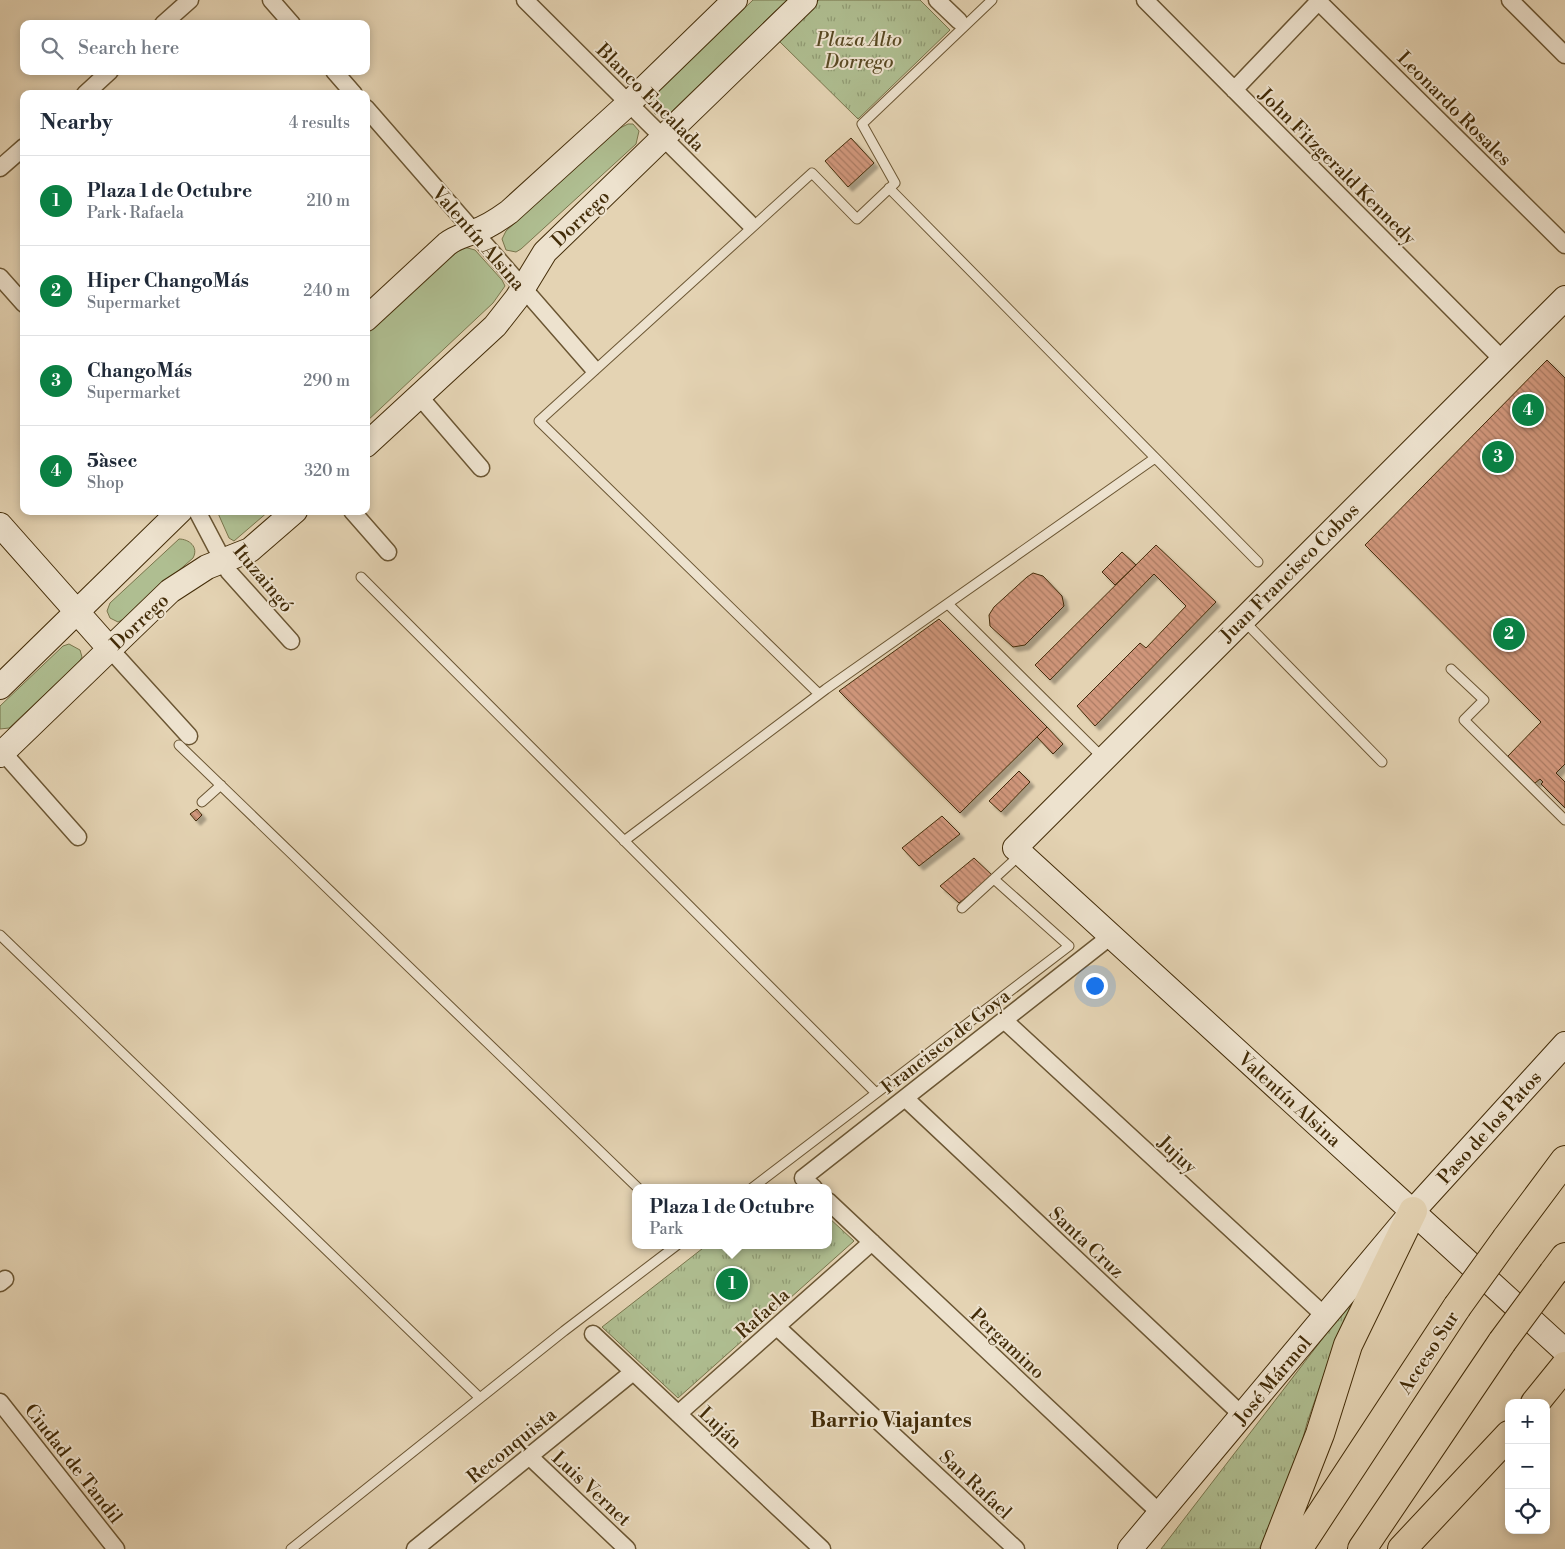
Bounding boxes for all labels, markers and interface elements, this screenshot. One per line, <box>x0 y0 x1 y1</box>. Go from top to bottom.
search box <box>20 20 370 75</box>
park label: Plaza Alto Dorrego <box>815 28 902 74</box>
icon: search <box>38 34 66 62</box>
text: Search here <box>78 36 179 60</box>
street label: Blanco Encalada <box>590 38 710 157</box>
street label: Leonardo Rosales <box>1392 46 1517 171</box>
street label: John Fitzgerald Kennedy <box>1253 82 1422 251</box>
text: Nearby <box>40 110 113 136</box>
text: 4 results <box>289 113 350 133</box>
text: Plaza 1 de Octubre <box>87 179 252 203</box>
street label: Valentín Alsina <box>426 181 530 296</box>
street label: Dorrego <box>546 185 615 252</box>
text: 1 <box>52 191 60 211</box>
text: 210 m <box>306 191 350 211</box>
text: Park · Rafaela <box>87 203 184 223</box>
text: Hiper ChangoMás <box>87 269 249 293</box>
text: 2 <box>51 281 61 301</box>
text: 240 m <box>303 281 350 301</box>
text: Supermarket <box>87 293 181 313</box>
text: ChangoMás <box>87 359 192 383</box>
text: 3 <box>51 371 61 391</box>
text: 290 m <box>303 371 350 391</box>
text: Supermarket <box>87 383 181 403</box>
pin: 4 <box>1512 391 1544 429</box>
pin: 3 <box>1482 438 1514 476</box>
text: 5àsec <box>87 449 137 473</box>
text: 4 <box>51 461 61 481</box>
text: 320 m <box>304 461 350 481</box>
text: Shop <box>87 473 124 493</box>
street label: Juan Francisco Cobos <box>1214 498 1364 648</box>
street label: Ituzaingó <box>228 540 299 618</box>
street label: Dorrego <box>105 588 174 655</box>
pin: 2 <box>1493 615 1525 653</box>
your location <box>1082 973 1108 999</box>
street label: Francisco de Goya <box>876 984 1015 1100</box>
street label: Valentín Alsina <box>1232 1046 1346 1153</box>
street label: Paso de los Patos <box>1432 1066 1547 1189</box>
street label: Jujuy <box>1152 1130 1203 1179</box>
popup <box>632 1184 832 1249</box>
text: Plaza 1 de Octubre <box>649 1195 815 1219</box>
street label: Santa Cruz <box>1044 1202 1129 1284</box>
text: Park <box>649 1219 683 1239</box>
pin: 1 <box>716 1265 748 1303</box>
street label: Rafaela <box>731 1283 795 1344</box>
street label: Pergamino <box>965 1303 1050 1384</box>
street label: Acceso Sur <box>1393 1307 1465 1399</box>
street label: José Mármol <box>1228 1331 1317 1431</box>
street label: Ciudad de Tandil <box>19 1399 128 1529</box>
map controls <box>1505 1399 1550 1534</box>
button: + <box>1505 1399 1550 1444</box>
street label: Reconquista <box>462 1402 561 1489</box>
street label: Luján <box>694 1402 747 1454</box>
district label: Barrio Viajantes <box>810 1408 972 1434</box>
button: − <box>1505 1444 1550 1489</box>
street label: San Rafael <box>934 1445 1017 1525</box>
street label: Luis Vernet <box>547 1446 636 1532</box>
button: locate <box>1505 1489 1550 1534</box>

